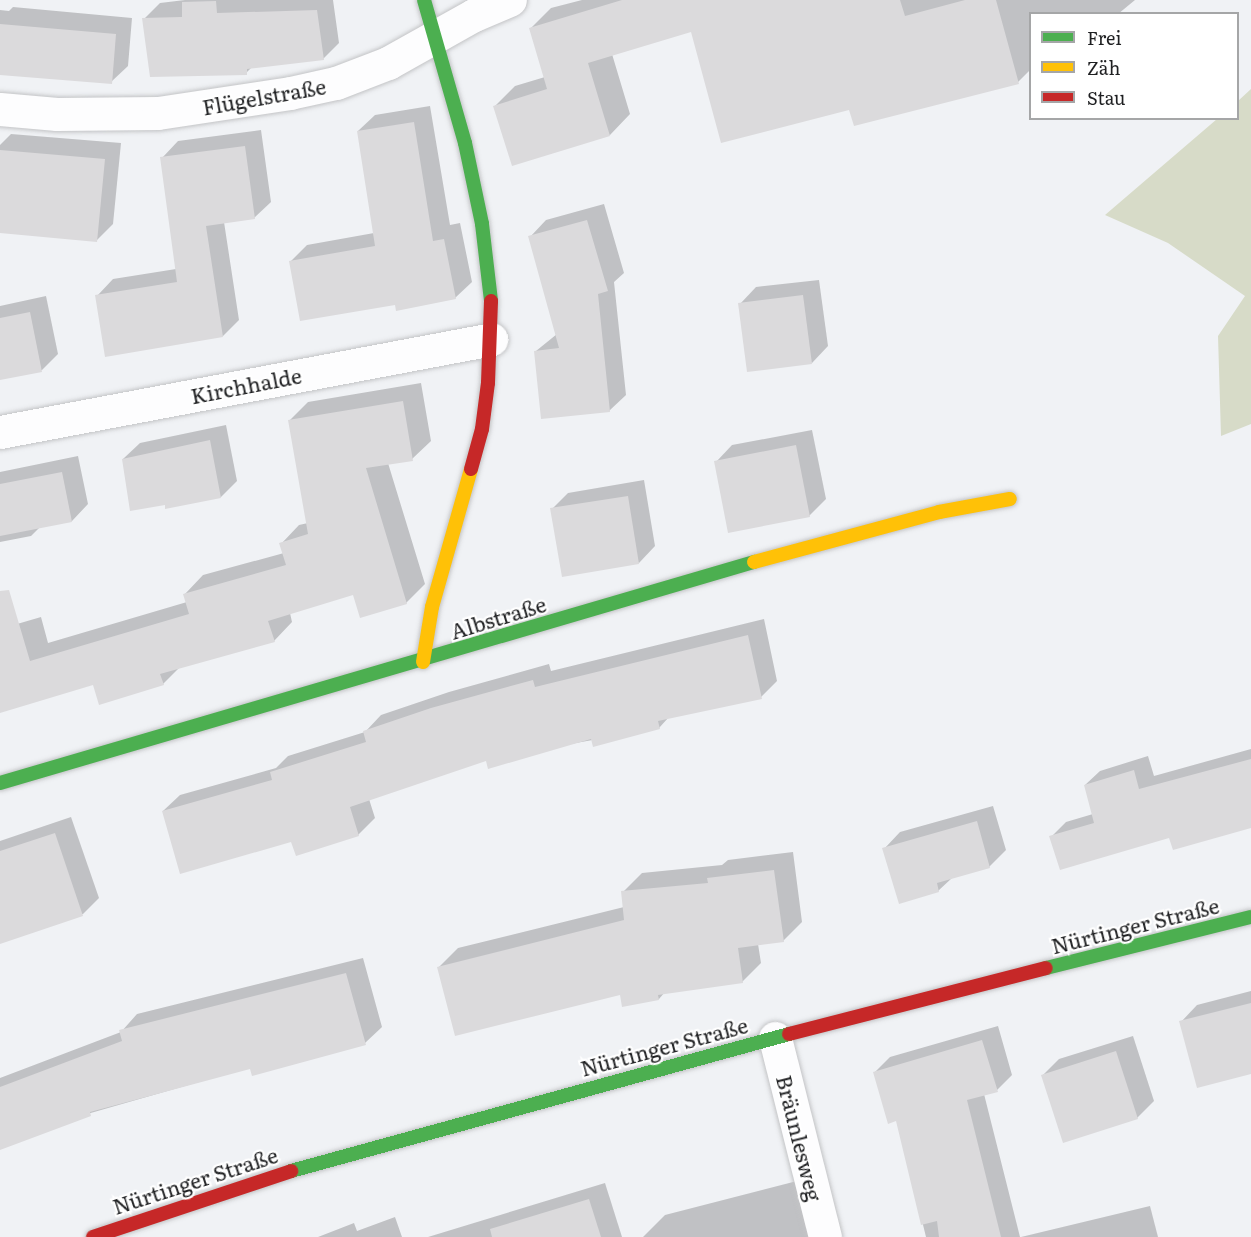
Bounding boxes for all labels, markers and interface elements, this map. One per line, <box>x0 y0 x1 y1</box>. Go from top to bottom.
legend <box>1029 12 1239 120</box>
text: Frei <box>1087 24 1121 51</box>
text: Zäh <box>1087 54 1120 81</box>
street label: Flügelstraße <box>200 73 328 119</box>
text: Stau <box>1087 84 1125 111</box>
street label: Kirchhalde <box>188 362 304 408</box>
street label: Albstraße <box>447 591 549 643</box>
street label: Nürtinger Straße <box>1048 892 1222 958</box>
street label: Nürtinger Straße <box>578 1012 750 1080</box>
street label: Bräunlesweg <box>772 1072 828 1204</box>
street label: Nürtinger Straße <box>109 1141 281 1219</box>

